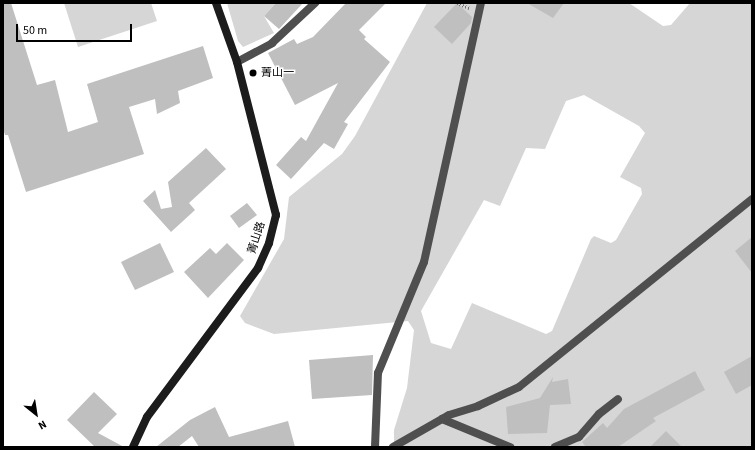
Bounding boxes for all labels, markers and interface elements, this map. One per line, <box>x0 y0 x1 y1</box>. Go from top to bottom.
scale bar <box>18 16 134 42</box>
text: 50 m <box>23 22 47 39</box>
place label: 菁山一 <box>261 66 294 80</box>
marker: 菁山一 <box>248 68 258 78</box>
street label: 菁山路 <box>246 220 268 256</box>
north arrow <box>16 394 56 434</box>
text: N <box>35 416 49 433</box>

